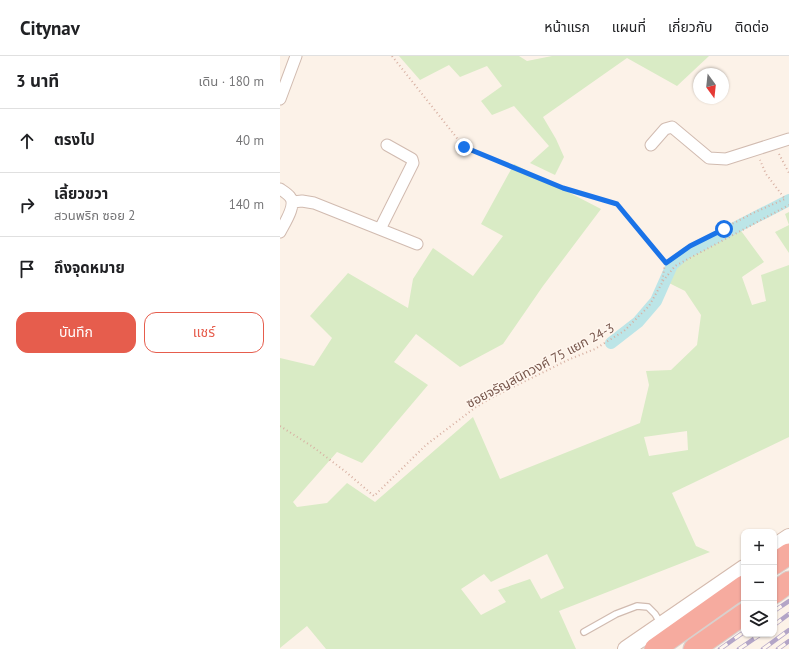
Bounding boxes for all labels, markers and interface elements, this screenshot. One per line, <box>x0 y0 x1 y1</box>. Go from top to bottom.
text: Citynav <box>20 16 80 40</box>
text: หน้าแรก <box>544 18 590 36</box>
text: แผนที่ <box>612 18 646 36</box>
text: เกี่ยวกับ <box>668 18 713 36</box>
text: ติดต่อ <box>735 18 769 36</box>
north arrow <box>693 68 729 104</box>
text: 3 นาที <box>16 70 59 92</box>
text: เดิน · 180 m <box>199 73 264 90</box>
icon: ahead <box>16 130 38 152</box>
text: ตรงไป <box>54 130 95 149</box>
text: 40 m <box>236 132 264 149</box>
route end <box>455 138 473 156</box>
text: เลี้ยวขวา <box>54 184 108 203</box>
icon: right <box>16 194 38 216</box>
text: 140 m <box>229 196 264 213</box>
text: สวนพริก ซอย 2 <box>54 207 135 224</box>
route start <box>715 220 733 238</box>
icon: arrive <box>16 258 38 280</box>
text: ถึงจุดหมาย <box>54 258 125 277</box>
button: บันทึก <box>16 312 136 353</box>
button: แชร์ <box>144 312 264 353</box>
street label: ซอยจรัญสนิทวงศ์ 75 แยก 24-3 <box>463 319 617 412</box>
map controls <box>741 529 777 637</box>
button: + <box>741 529 777 565</box>
button: − <box>741 565 777 601</box>
button: layers <box>741 601 777 637</box>

